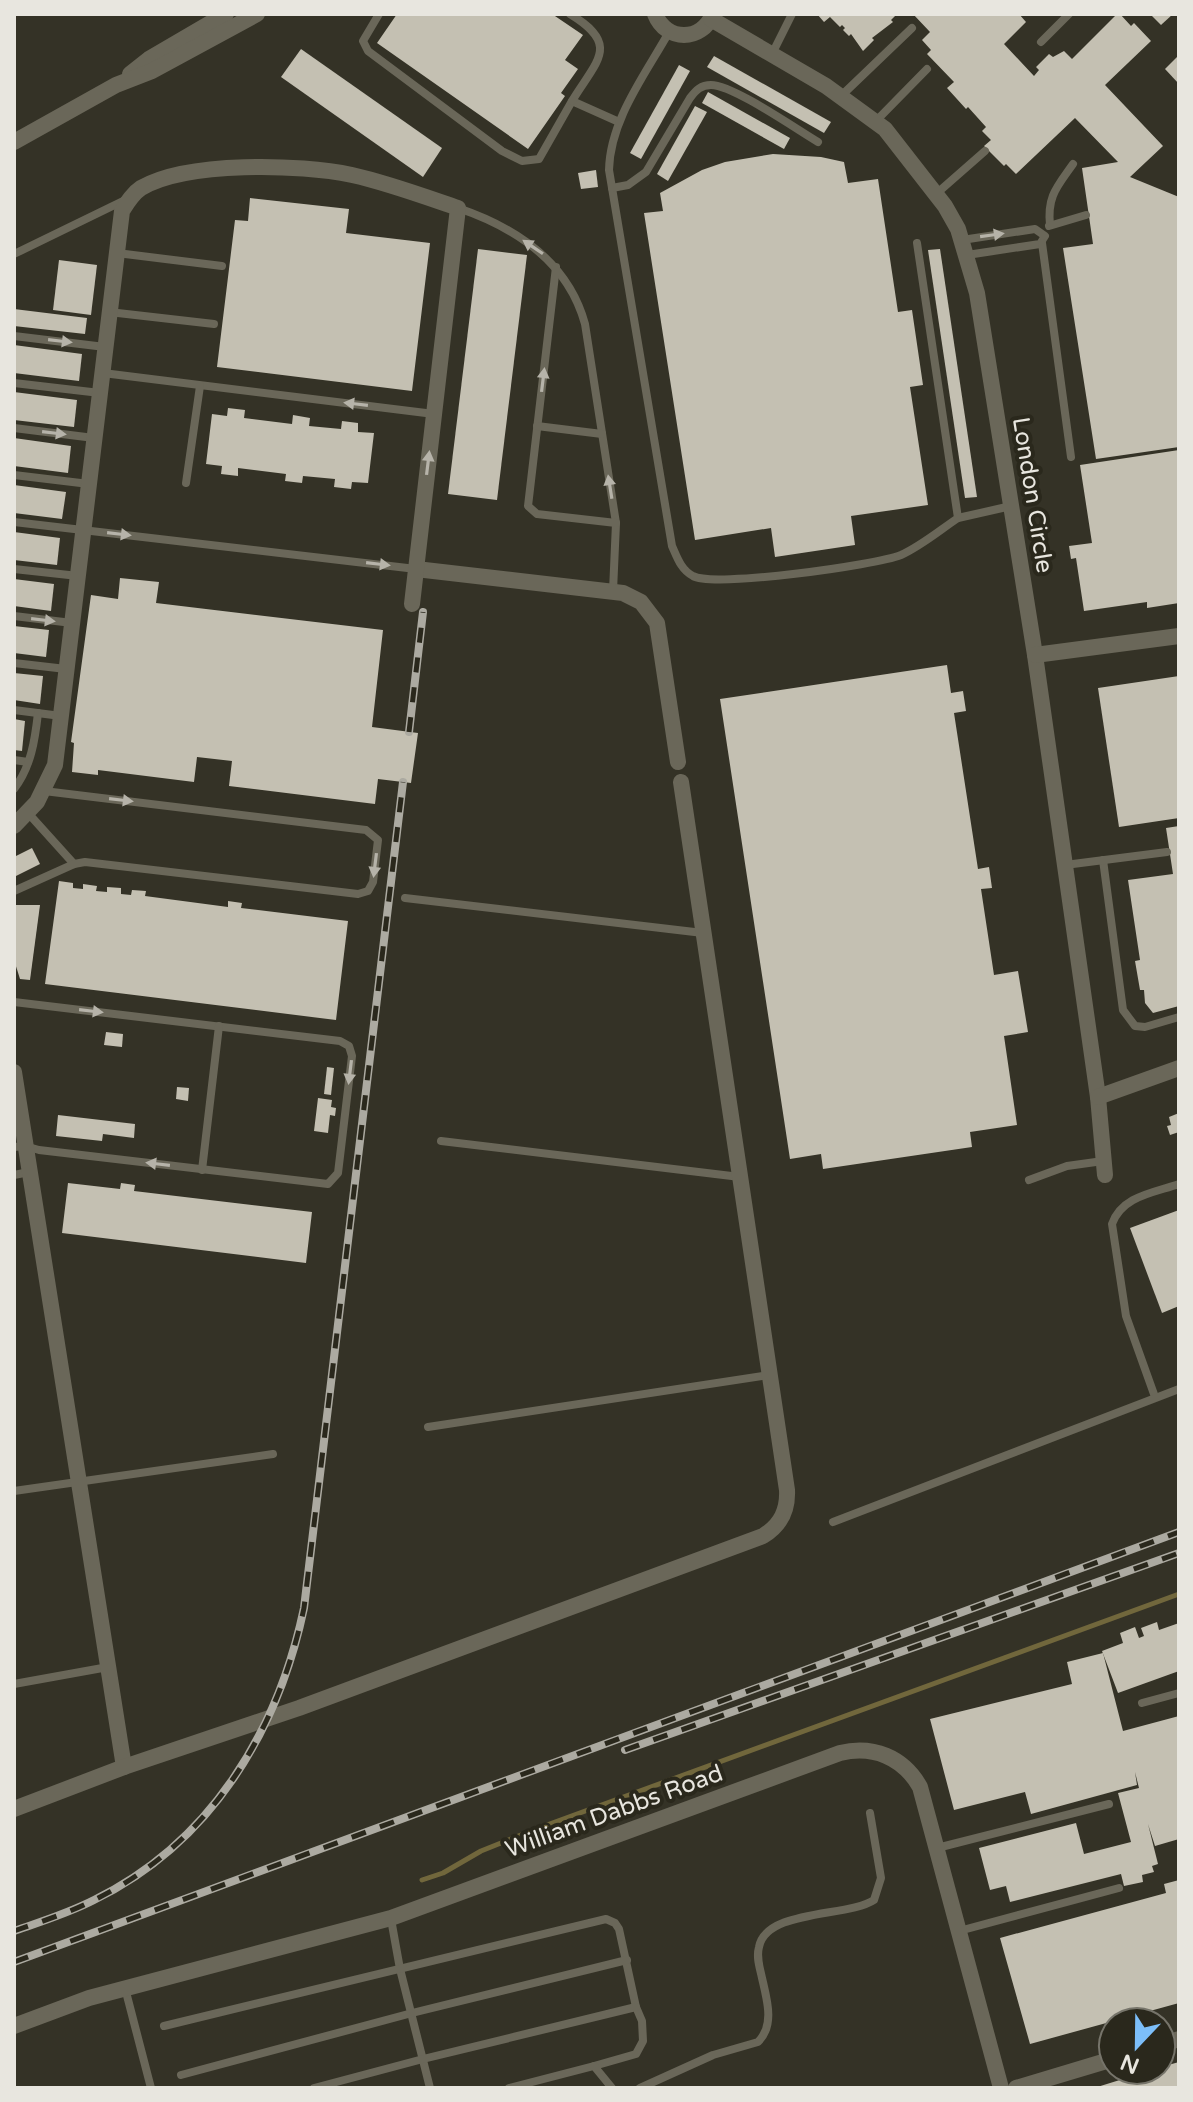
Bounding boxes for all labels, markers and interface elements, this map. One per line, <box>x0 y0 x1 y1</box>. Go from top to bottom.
one-way arrow <box>980 229 1005 242</box>
one-way arrow <box>523 240 544 255</box>
one-way arrow <box>47 335 72 348</box>
one-way arrow <box>536 368 549 393</box>
one-way arrow <box>343 398 368 411</box>
street label: London Circle <box>1006 415 1059 575</box>
one-way arrow <box>42 427 67 440</box>
one-way arrow <box>422 450 435 475</box>
one-way arrow <box>603 474 616 499</box>
one-way arrow <box>107 528 132 541</box>
one-way arrow <box>365 558 390 571</box>
one-way arrow <box>31 613 56 626</box>
one-way arrow <box>109 794 134 807</box>
one-way arrow <box>369 853 382 878</box>
one-way arrow <box>79 1005 104 1018</box>
one-way arrow <box>343 1060 356 1085</box>
one-way arrow <box>145 1158 170 1171</box>
street label: William Dabbs Road <box>501 1759 727 1864</box>
north arrow <box>1097 2006 1177 2086</box>
text: N <box>1117 2048 1143 2079</box>

